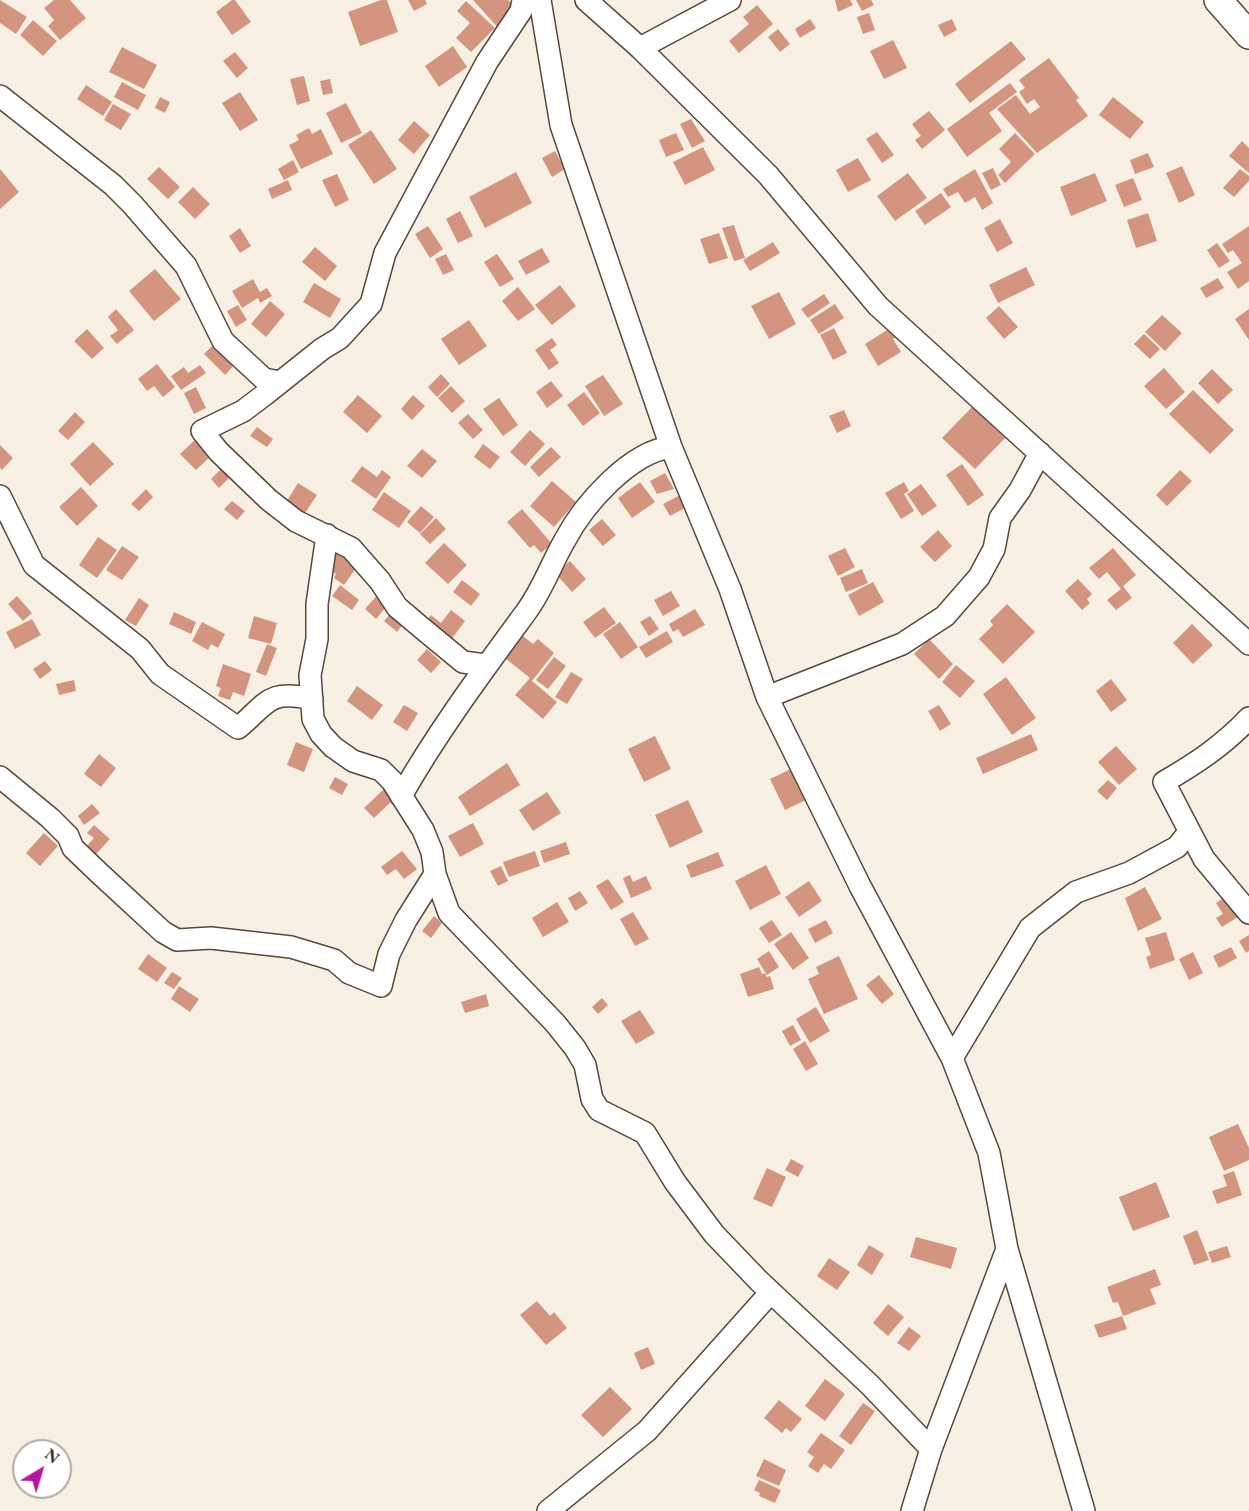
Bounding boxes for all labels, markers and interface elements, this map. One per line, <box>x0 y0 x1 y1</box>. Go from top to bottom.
north arrow <box>12 1439 72 1499</box>
text: N <box>41 1444 64 1468</box>

